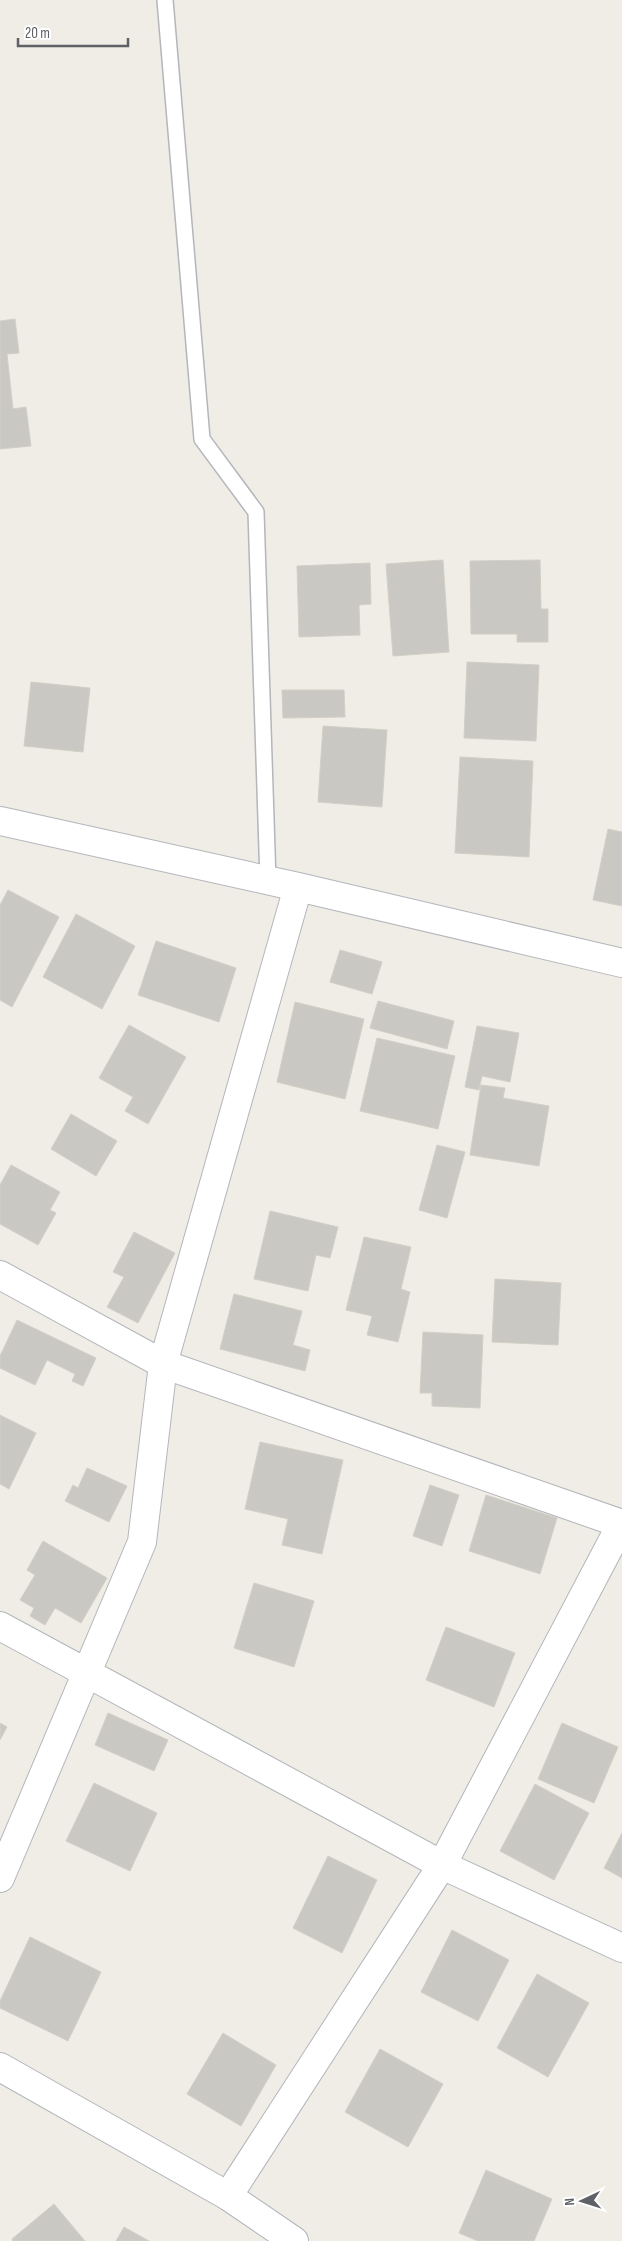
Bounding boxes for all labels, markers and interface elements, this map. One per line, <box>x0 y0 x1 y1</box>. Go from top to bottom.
scale bar <box>18 15 128 47</box>
text: 20 m <box>25 24 50 43</box>
north arrow <box>557 2176 607 2226</box>
text: N <box>561 2198 578 2206</box>

